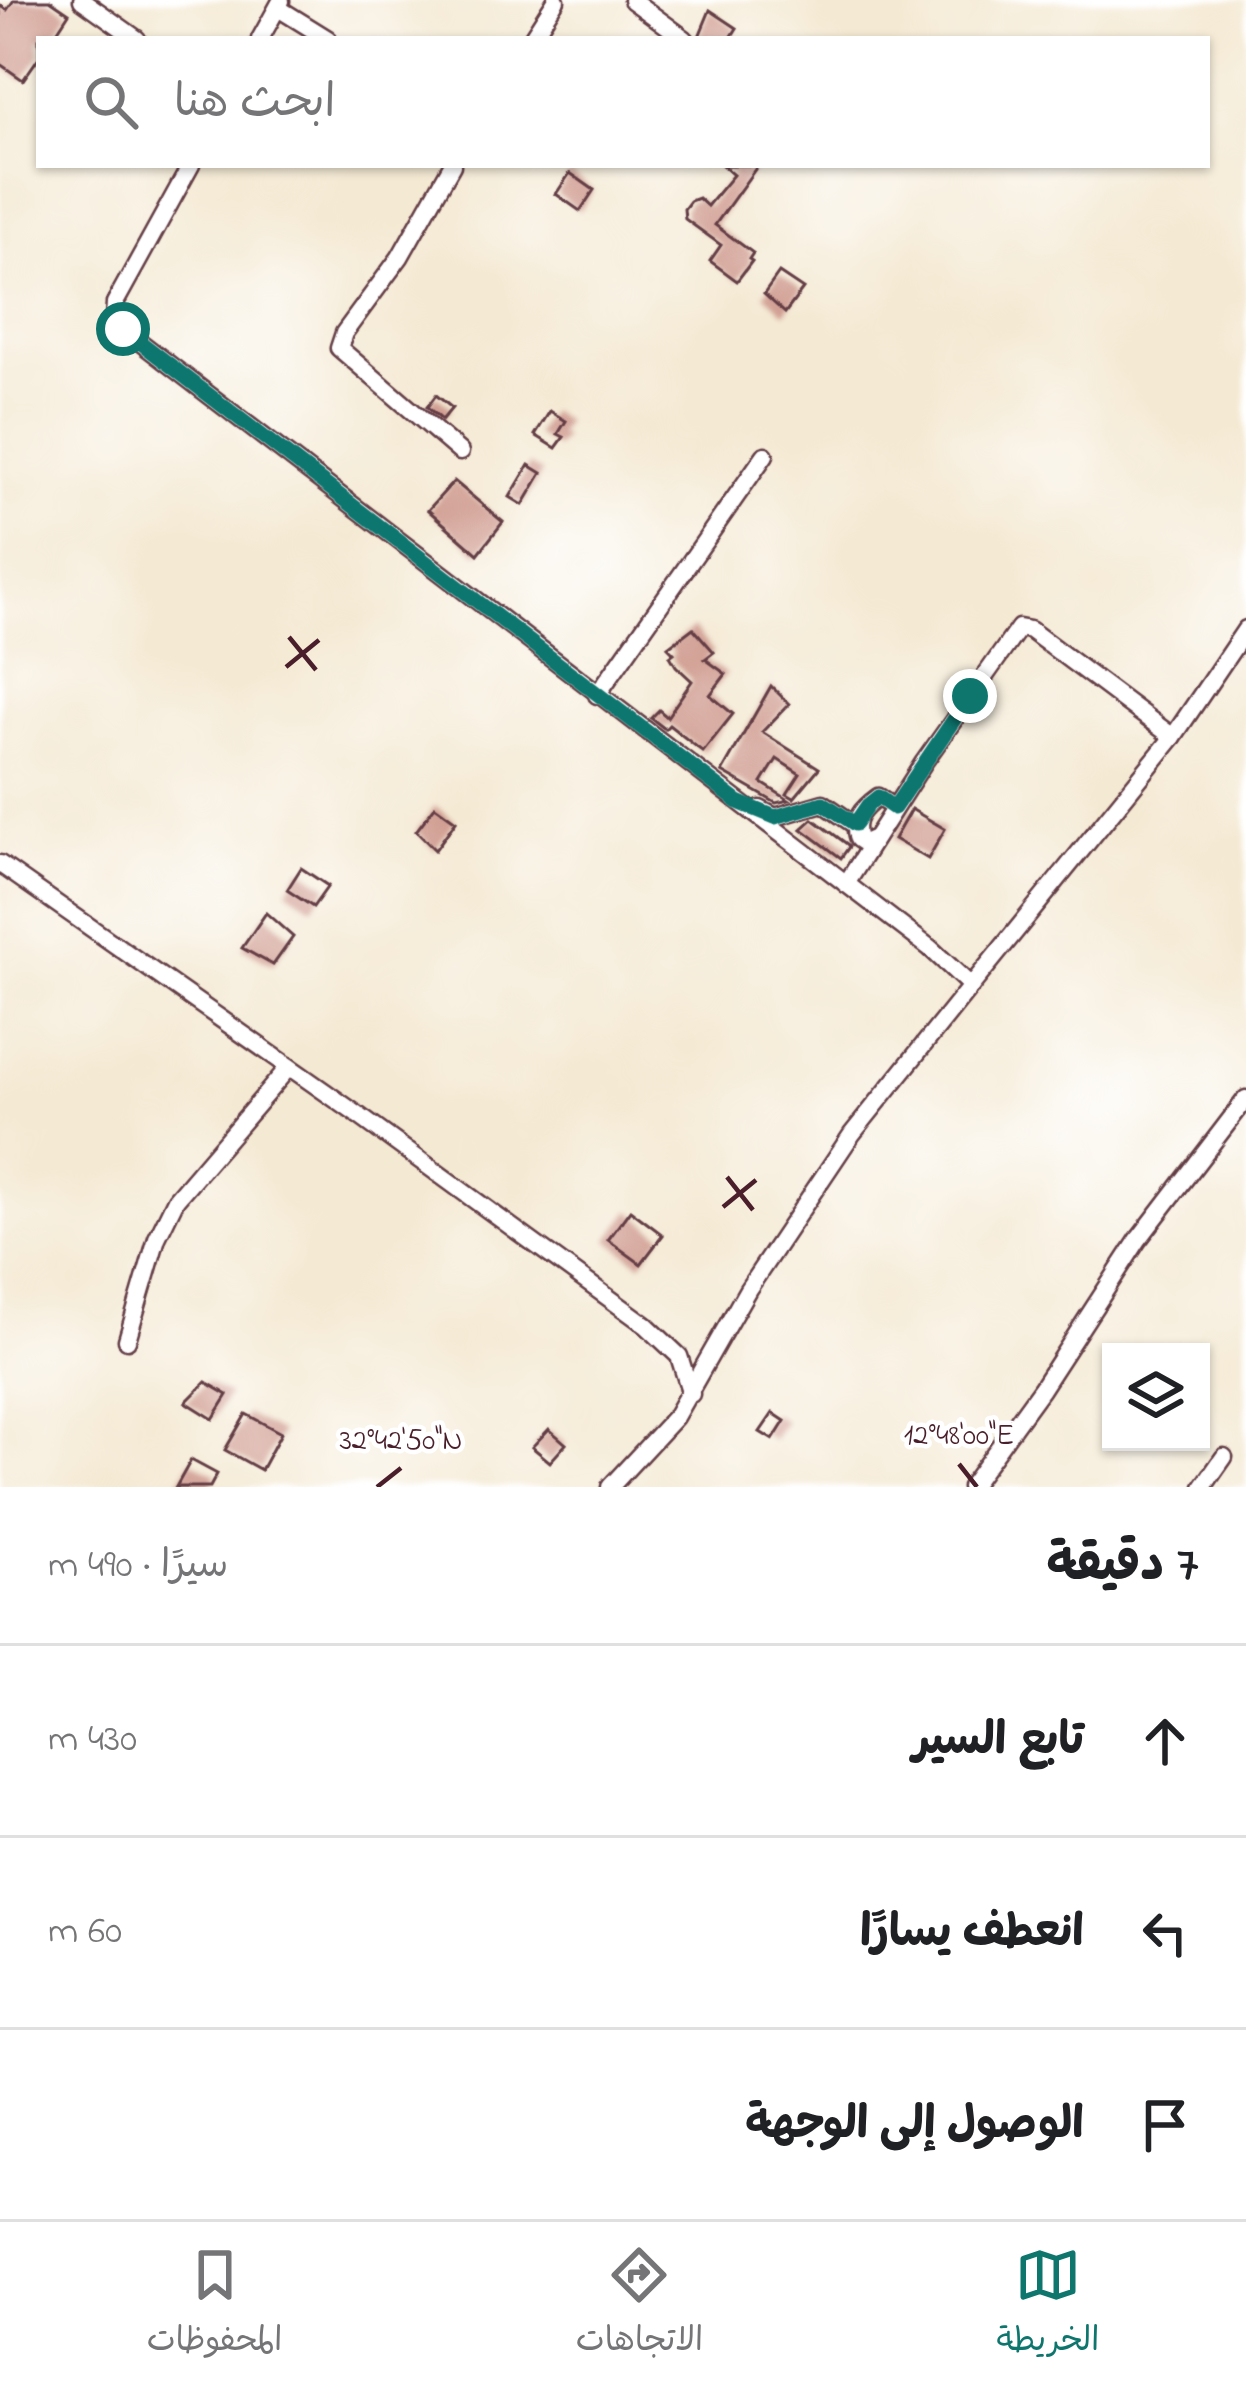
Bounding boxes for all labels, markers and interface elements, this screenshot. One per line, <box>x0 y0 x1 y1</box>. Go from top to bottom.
search box <box>36 36 1210 168</box>
icon: search <box>78 69 144 135</box>
text: ابحث هنا <box>174 71 336 137</box>
route start <box>96 302 150 356</box>
route end <box>943 669 997 723</box>
map controls <box>1102 1343 1210 1451</box>
button: layers <box>1102 1343 1210 1451</box>
text: 12°48'00"E <box>904 1415 1014 1459</box>
text: 32°42'50"N <box>339 1420 463 1464</box>
text: 7 دقيقة <box>1047 1529 1198 1604</box>
text: سيرًا · 490 m <box>48 1538 228 1595</box>
icon: ahead <box>1132 1708 1198 1774</box>
text: تابع السير <box>912 1709 1084 1775</box>
text: 430 m <box>48 1712 137 1769</box>
icon: left <box>1132 1900 1198 1966</box>
text: انعطف يسارًا <box>860 1901 1084 1967</box>
text: 60 m <box>48 1904 122 1961</box>
icon: arrive <box>1132 2092 1198 2158</box>
text: الوصول إلى الوجهة <box>745 2093 1084 2159</box>
tab: المحفوظات <box>147 2242 283 2368</box>
tab: الاتجاهات <box>576 2242 703 2368</box>
tab: الخريطة <box>996 2242 1099 2368</box>

